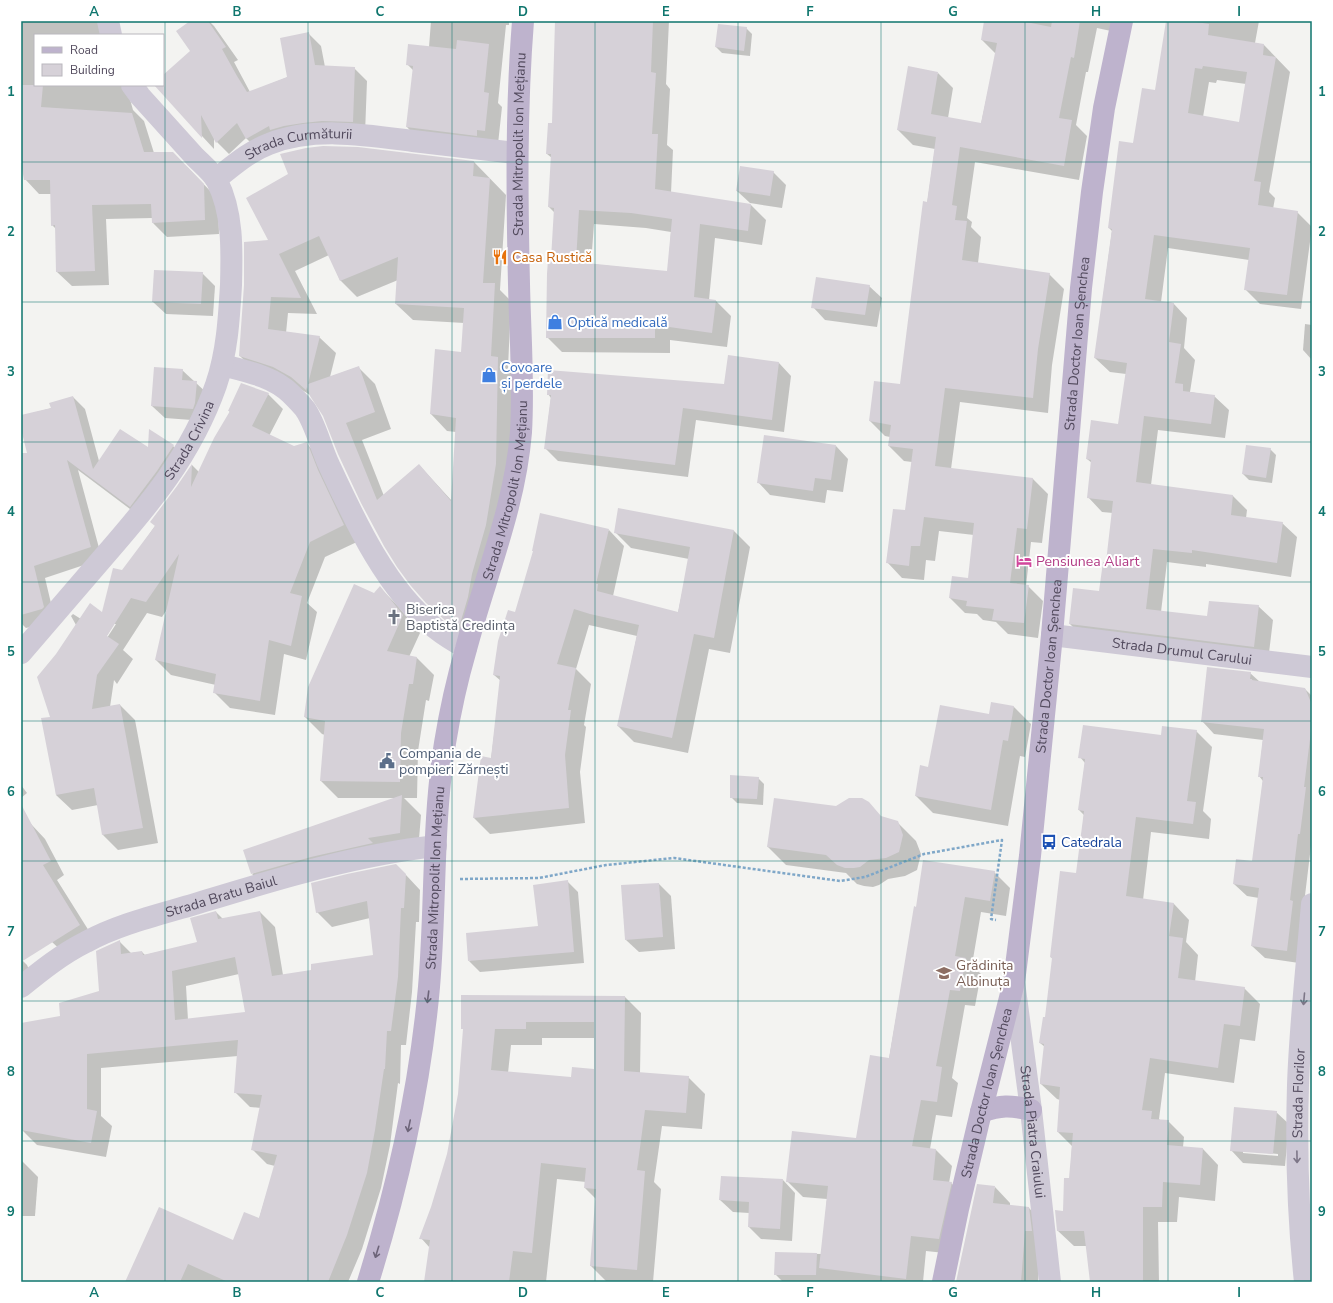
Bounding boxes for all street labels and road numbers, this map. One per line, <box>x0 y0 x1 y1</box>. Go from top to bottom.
street label: Strada Mitropolit Ion Mețianu <box>509 52 531 236</box>
street label: Strada Curmăturii <box>241 124 353 165</box>
street label: Strada Doctor Ioan Șenchea <box>1060 255 1095 431</box>
street label: Strada Crivina <box>160 398 219 484</box>
street label: Strada Mitropolit Ion Mețianu <box>478 400 532 583</box>
street label: Strada Doctor Ioan Șenchea <box>1031 579 1067 754</box>
street label: Strada Drumul Carului <box>1111 633 1253 670</box>
street label: Strada Mitropolit Ion Mețianu <box>421 785 449 970</box>
street label: Strada Bratu Baiul <box>163 871 280 922</box>
street label: Strada Doctor Ioan Șenchea <box>957 1006 1017 1180</box>
street label: Strada Florilor <box>1288 1048 1310 1138</box>
street label: Strada Piatra Craiului <box>1015 1064 1050 1199</box>

